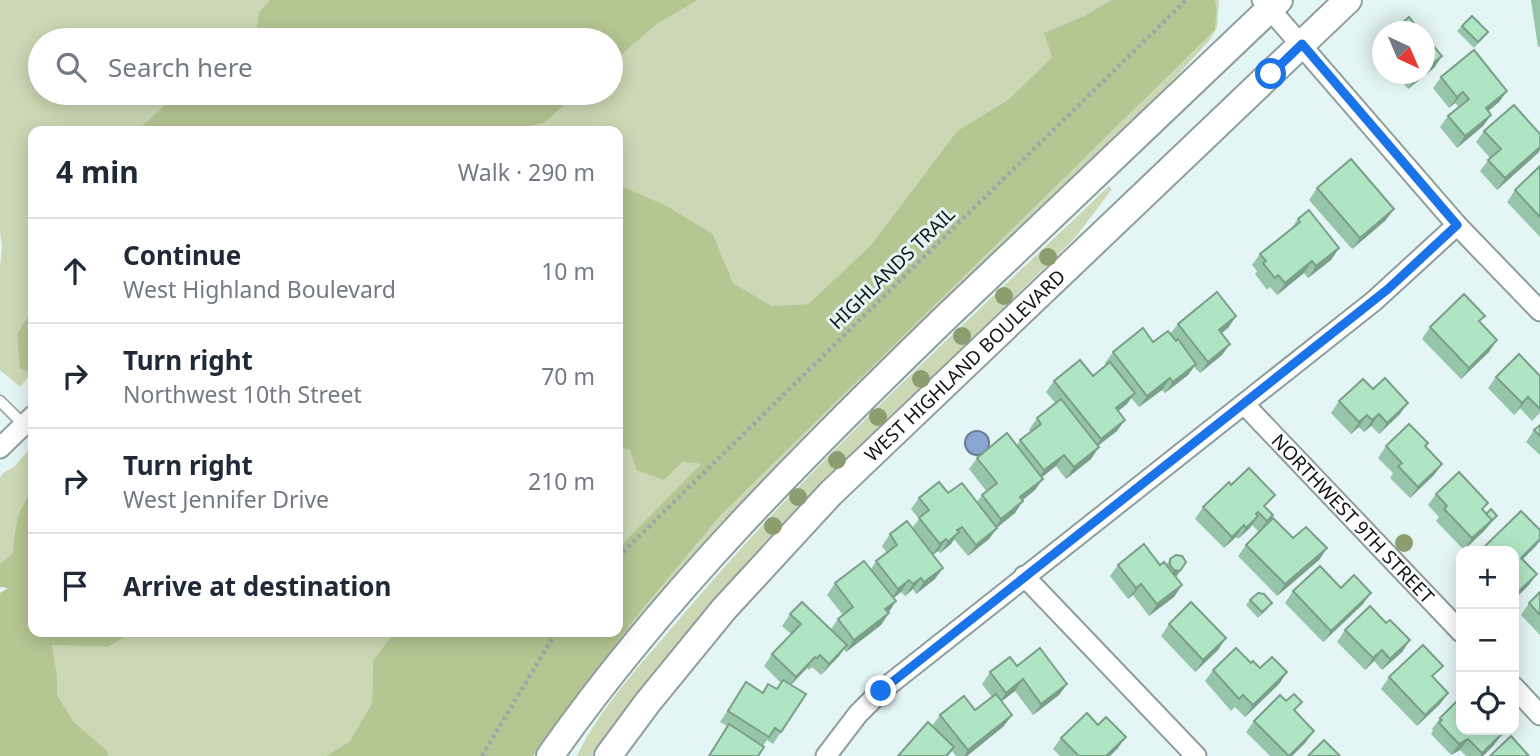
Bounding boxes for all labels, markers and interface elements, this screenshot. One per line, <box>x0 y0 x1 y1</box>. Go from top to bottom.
north arrow <box>1372 21 1435 84</box>
search box <box>28 28 623 105</box>
icon: search <box>52 48 90 86</box>
text: Search here <box>108 49 253 85</box>
route start <box>1255 58 1286 89</box>
text: 4 min <box>56 151 139 192</box>
text: Walk · 290 m <box>458 156 595 188</box>
street label: HIGHLANDS TRAIL <box>824 201 960 335</box>
text: Continue <box>123 237 241 273</box>
icon: ahead <box>56 252 94 290</box>
text: 10 m <box>541 255 595 287</box>
street label: WEST HIGHLAND BOULEVARD <box>859 263 1071 467</box>
text: West Highland Boulevard <box>123 273 396 305</box>
text: Turn right <box>123 342 253 378</box>
icon: right <box>56 357 94 395</box>
text: 70 m <box>541 360 595 392</box>
text: Northwest 10th Street <box>123 378 362 410</box>
street label: NORTHWEST 9TH STREET <box>1266 428 1440 609</box>
text: Turn right <box>123 447 253 483</box>
icon: right <box>56 462 94 500</box>
text: 210 m <box>528 465 595 497</box>
text: West Jennifer Drive <box>123 483 329 515</box>
map controls <box>1456 546 1519 735</box>
button: + <box>1456 546 1519 609</box>
icon: arrive <box>56 567 94 605</box>
text: Arrive at destination <box>123 568 392 604</box>
button: − <box>1456 609 1519 672</box>
button: locate <box>1456 672 1519 735</box>
route end <box>865 675 896 706</box>

